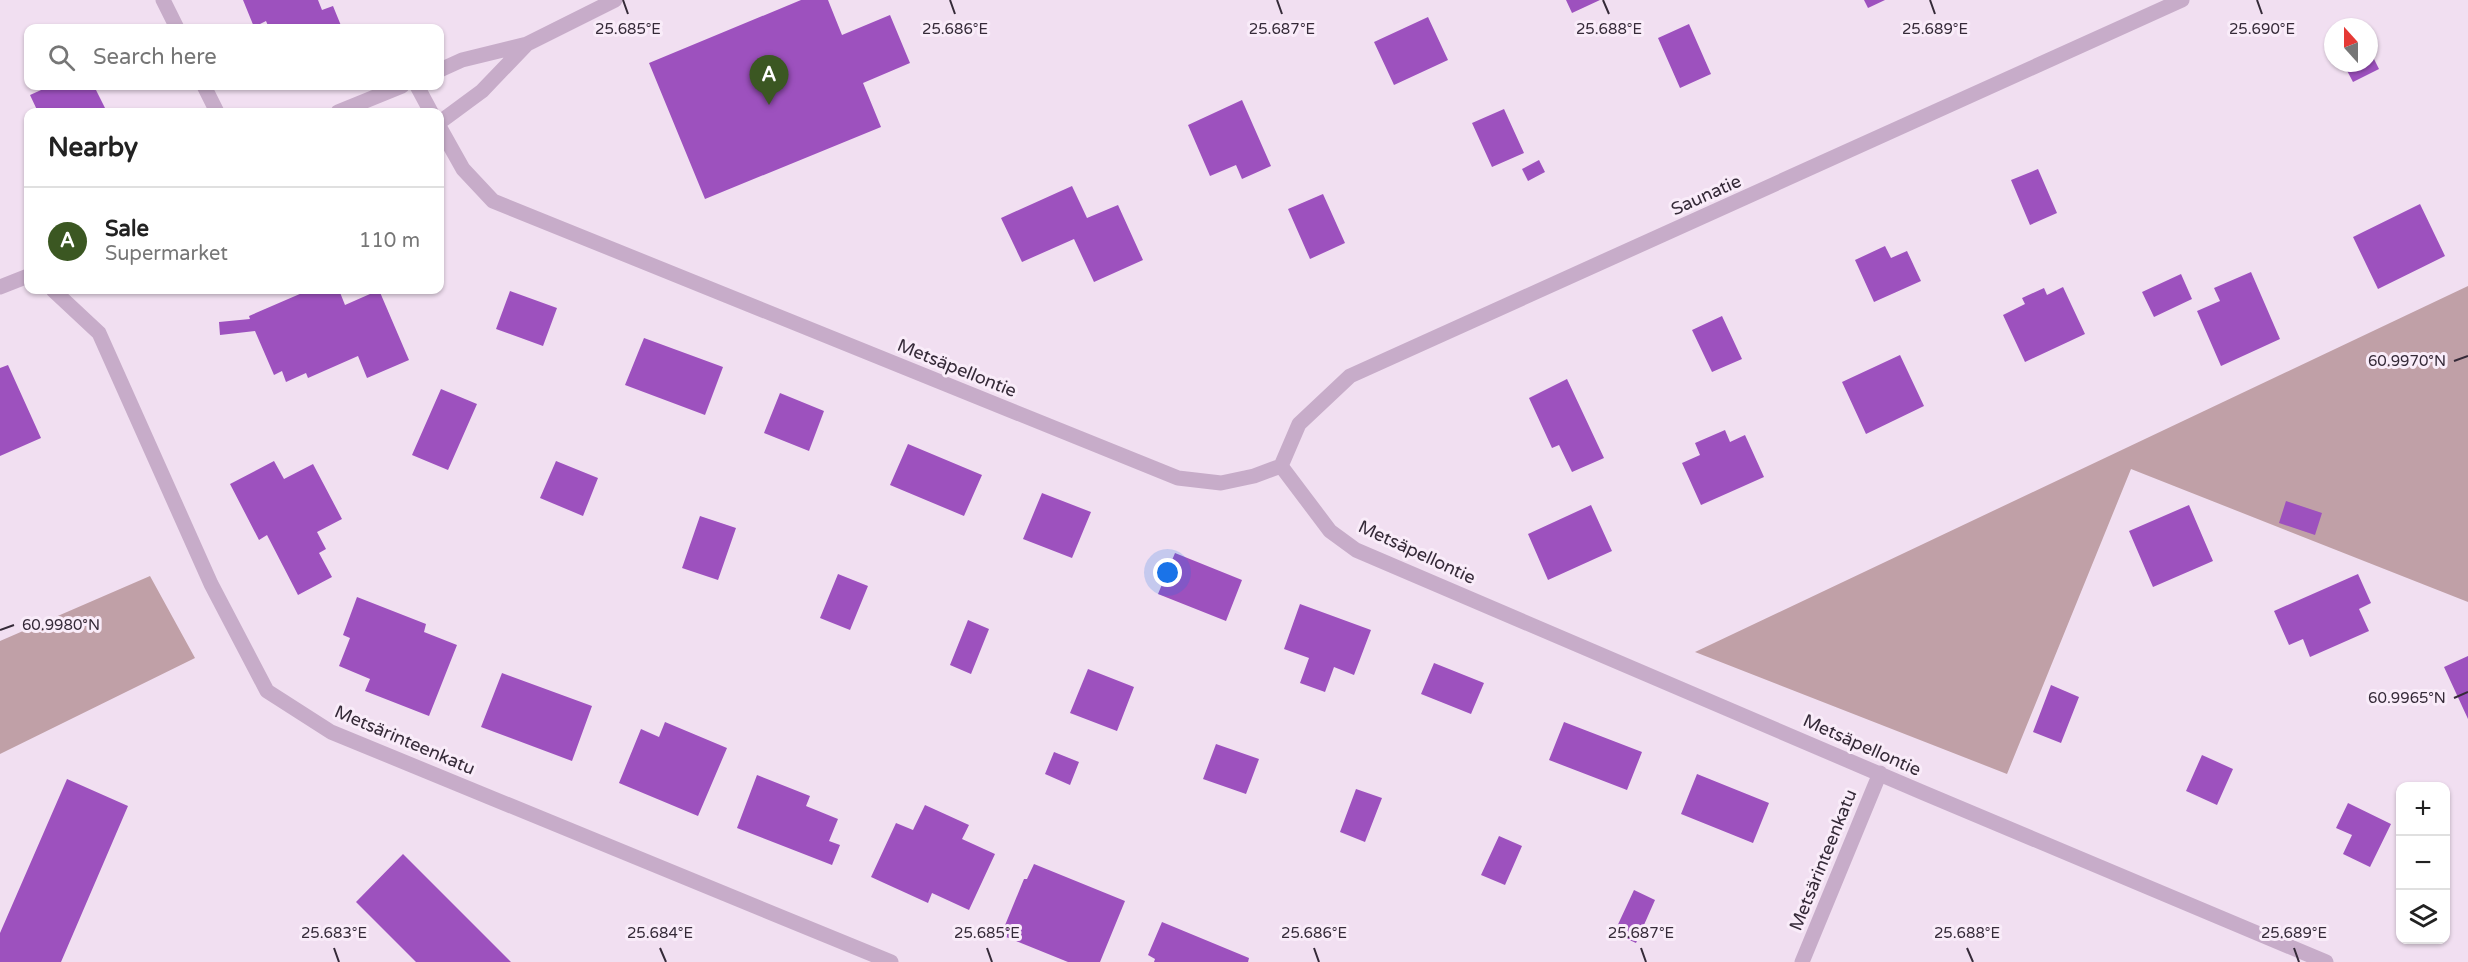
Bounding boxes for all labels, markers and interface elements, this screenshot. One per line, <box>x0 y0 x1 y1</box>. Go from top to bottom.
north arrow <box>2324 18 2378 72</box>
text: 25.685°E <box>595 20 661 38</box>
text: 25.686°E <box>922 20 988 38</box>
text: 25.687°E <box>1249 20 1315 38</box>
text: 25.688°E <box>1576 20 1642 38</box>
text: 25.689°E <box>1902 20 1968 38</box>
text: 25.690°E <box>2229 20 2295 38</box>
search box <box>24 24 444 90</box>
icon: search <box>45 41 78 74</box>
text: Search here <box>93 44 217 70</box>
pin: A <box>750 56 788 105</box>
text: Nearby <box>48 132 138 163</box>
street label: Saunatie <box>1667 170 1745 220</box>
text: Sale <box>105 216 149 242</box>
text: A <box>60 229 75 253</box>
text: 110 m <box>359 229 420 253</box>
text: Supermarket <box>105 242 228 266</box>
street label: Metsäpellontie <box>894 334 1020 402</box>
text: 60.9970°N <box>2368 352 2446 370</box>
street label: Metsäpellontie <box>1355 515 1479 589</box>
your location <box>1153 558 1182 587</box>
text: 60.9980°N <box>22 616 100 634</box>
text: 60.9965°N <box>2368 689 2446 707</box>
street label: Metsärinteenkatu <box>331 700 479 780</box>
street label: Metsäpellontie <box>1800 709 1924 781</box>
map controls <box>2396 782 2450 944</box>
button: + <box>2396 782 2450 836</box>
street label: Metsärinteenkatu <box>1785 786 1861 934</box>
button: − <box>2396 836 2450 890</box>
button: layers <box>2396 890 2450 944</box>
text: 25.683°E <box>301 924 367 942</box>
text: 25.684°E <box>627 924 693 942</box>
text: 25.685°E <box>954 924 1020 942</box>
text: 25.686°E <box>1281 924 1347 942</box>
text: 25.687°E <box>1608 924 1674 942</box>
text: 25.688°E <box>1934 924 2000 942</box>
text: 25.689°E <box>2261 924 2327 942</box>

